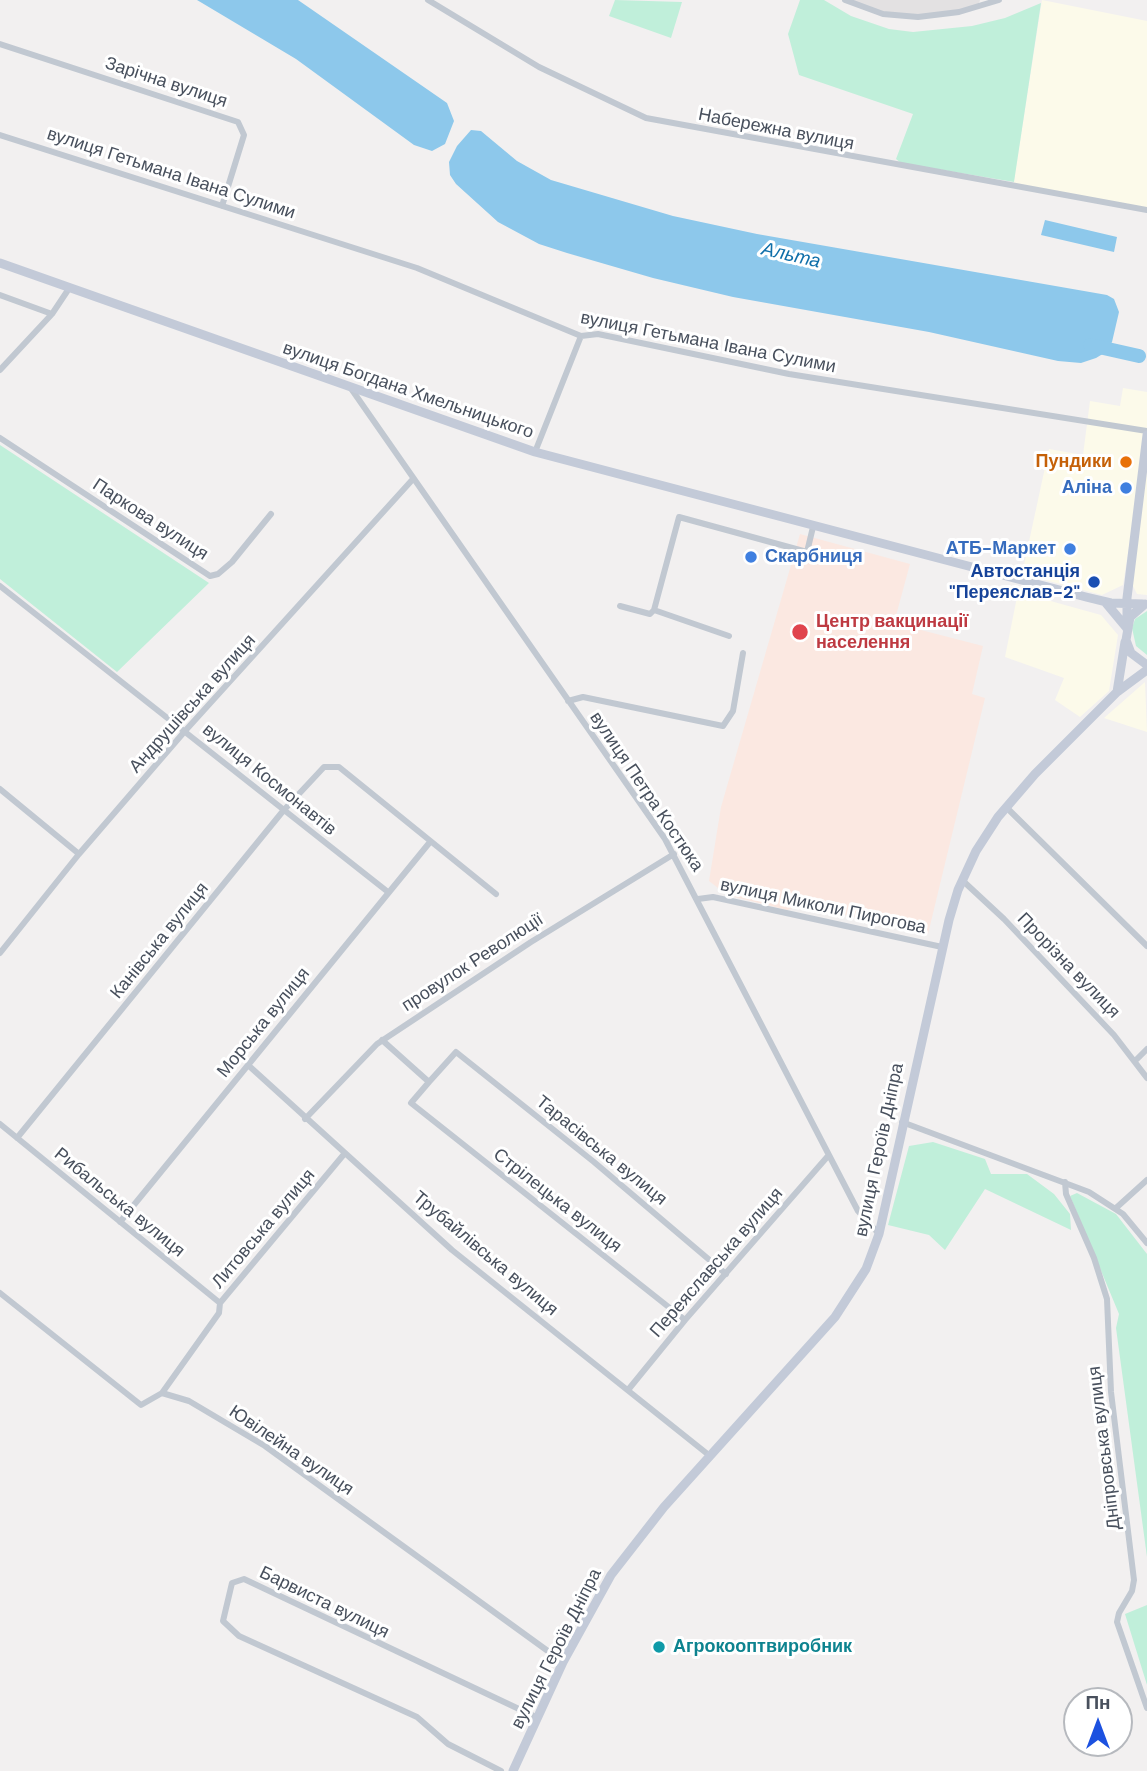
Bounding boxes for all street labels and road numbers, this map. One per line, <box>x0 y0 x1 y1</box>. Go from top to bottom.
street label: Зарічна вулиця <box>102 53 230 113</box>
street label: Набережна вулиця <box>696 104 856 156</box>
street label: вулиця Гетьмана Івана Сулими <box>44 124 298 224</box>
street label: вулиця Гетьмана Івана Сулими <box>579 308 837 378</box>
street label: вулиця Богдана Хмельницького <box>280 338 536 444</box>
street label: Паркова вулиця <box>88 475 212 565</box>
street label: Андрушівська вулиця <box>125 630 261 778</box>
street label: вулиця Петра Костюка <box>584 708 708 876</box>
street label: вулиця Космонавтів <box>198 719 340 841</box>
street label: вулиця Миколи Пирогова <box>718 875 928 939</box>
street label: Канівська вулиця <box>106 878 214 1004</box>
street label: провулок Революції <box>398 909 548 1017</box>
street label: Прорізна вулиця <box>1012 909 1124 1023</box>
street label: Морська вулиця <box>213 964 315 1082</box>
street label: вулиця Героїв Дніпра <box>851 1061 909 1239</box>
street label: Тарасівська вулиця <box>531 1092 671 1210</box>
street label: Рибальська вулиця <box>49 1144 189 1262</box>
street label: Стрілецька вулиця <box>489 1144 625 1258</box>
street label: Литовська вулиця <box>208 1165 320 1293</box>
street label: Переяславська вулиця <box>646 1184 788 1342</box>
street label: Трубайлівська вулиця <box>408 1187 562 1321</box>
street label: Дніпровська вулиця <box>1084 1365 1126 1531</box>
street label: Ювілейна вулиця <box>225 1401 357 1501</box>
street label: Барвиста вулиця <box>256 1562 392 1644</box>
street label: вулиця Героїв Дніпра <box>507 1565 607 1733</box>

